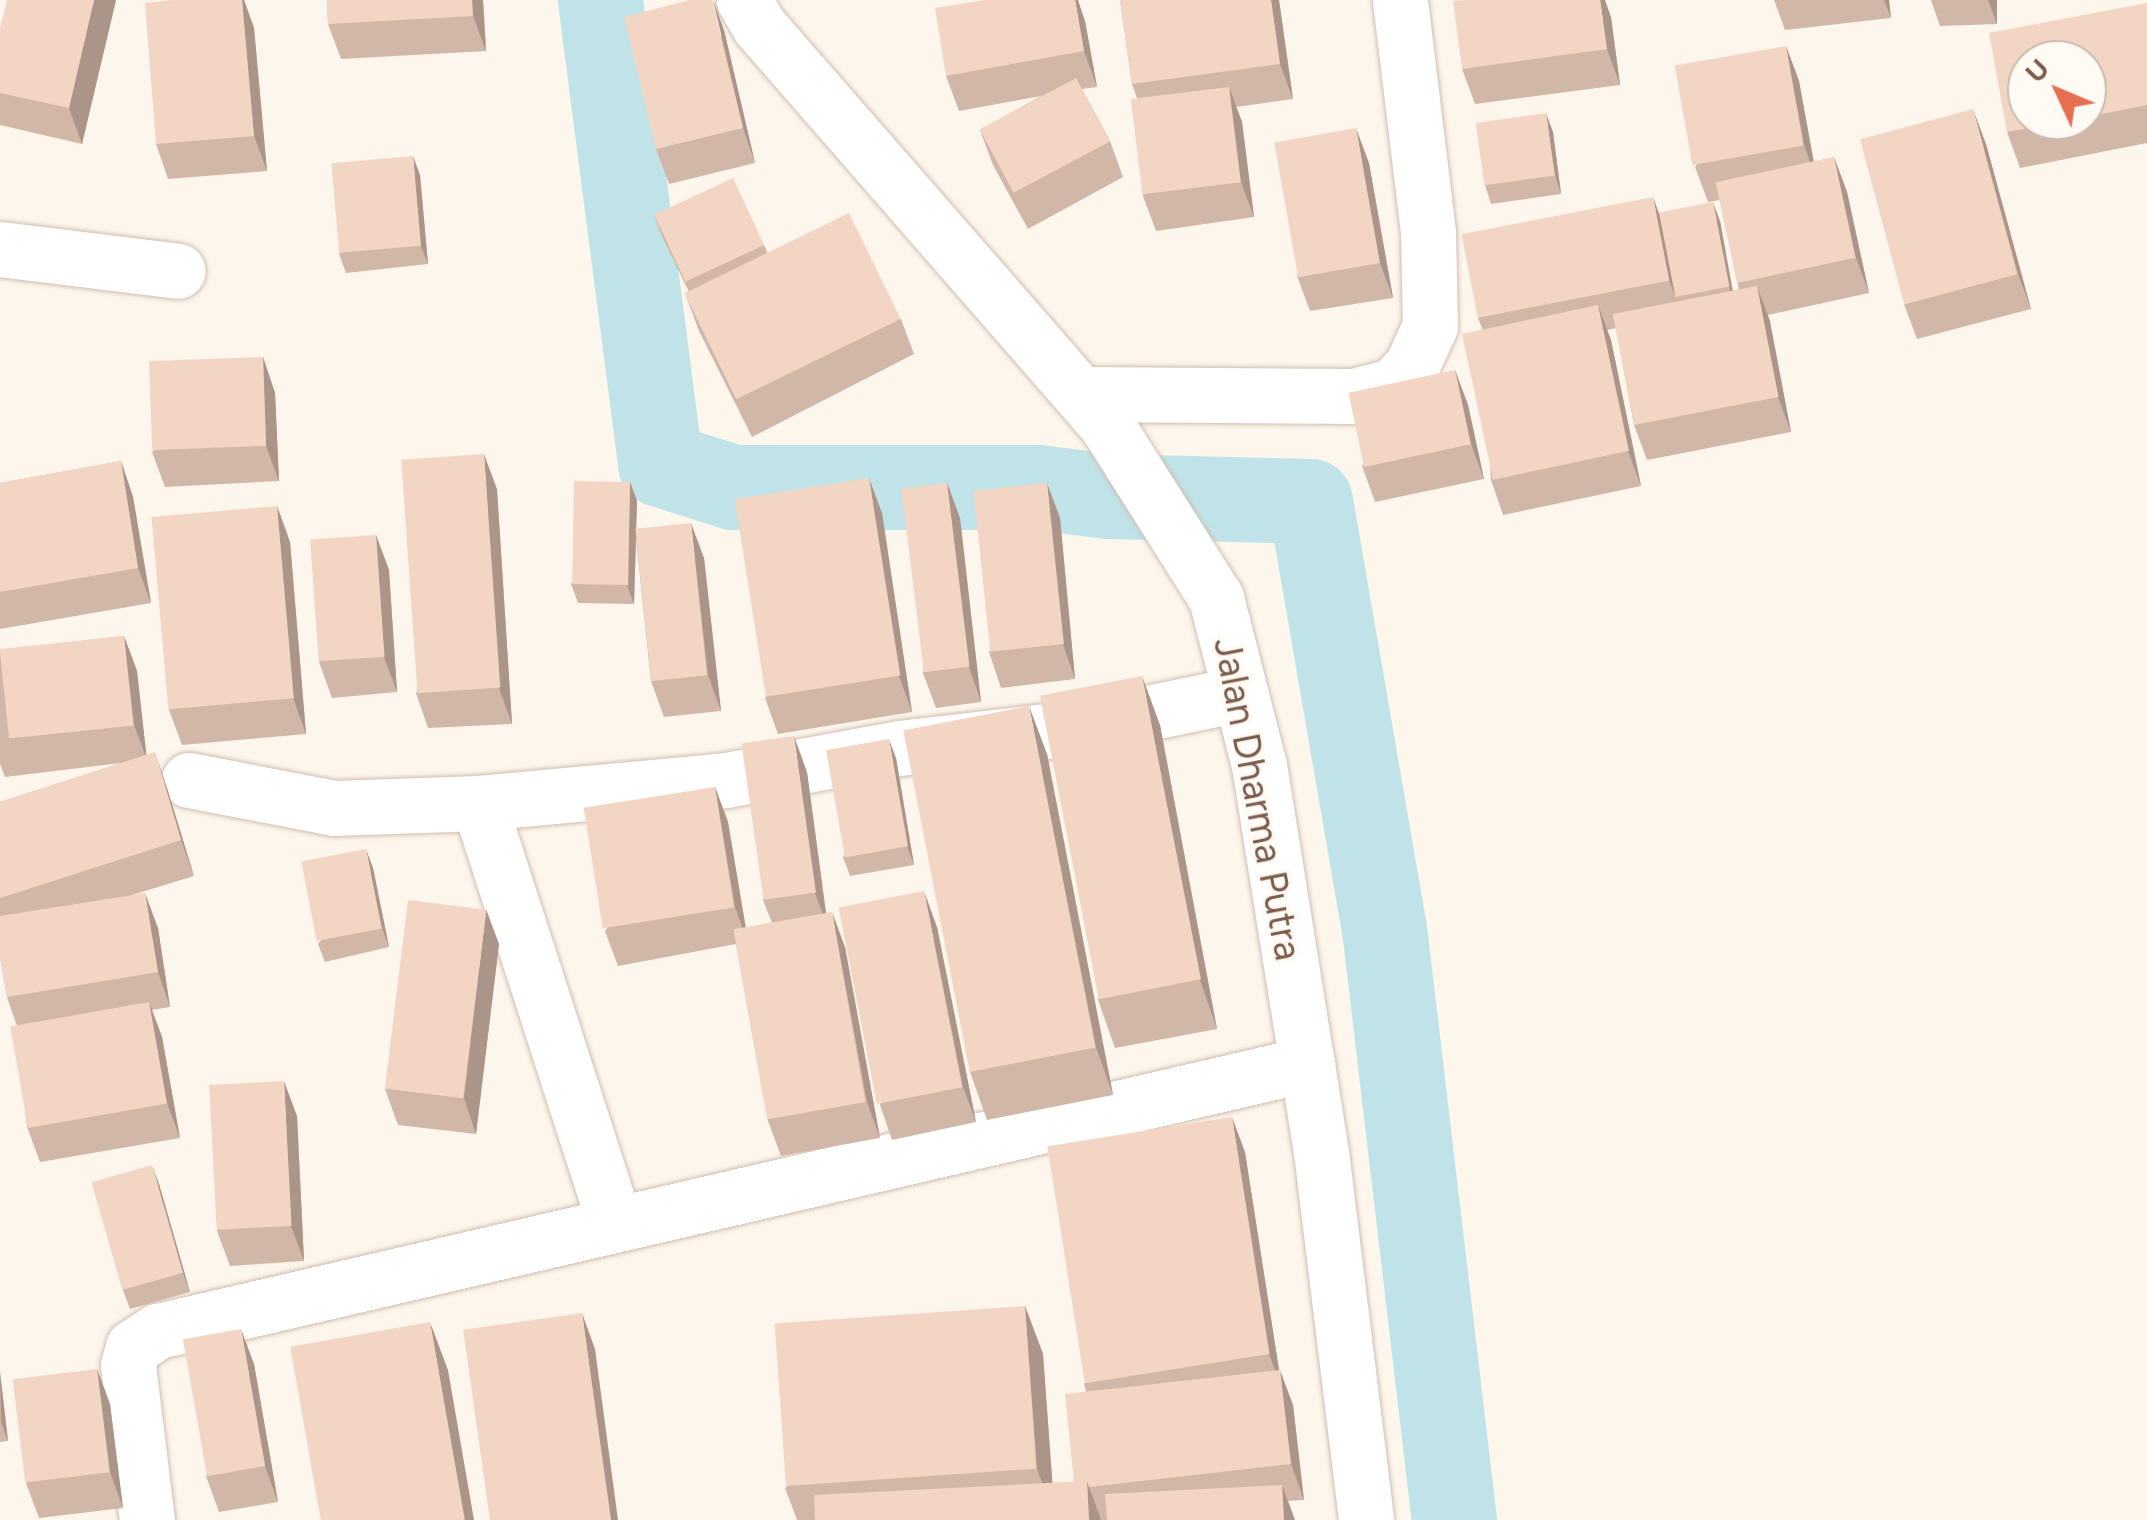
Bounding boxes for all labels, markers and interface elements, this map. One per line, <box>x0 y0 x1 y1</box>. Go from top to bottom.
north arrow <box>2007 40 2107 140</box>
text: U <box>2018 52 2056 89</box>
street label: Jalan Dharma Putra <box>1203 634 1311 964</box>

